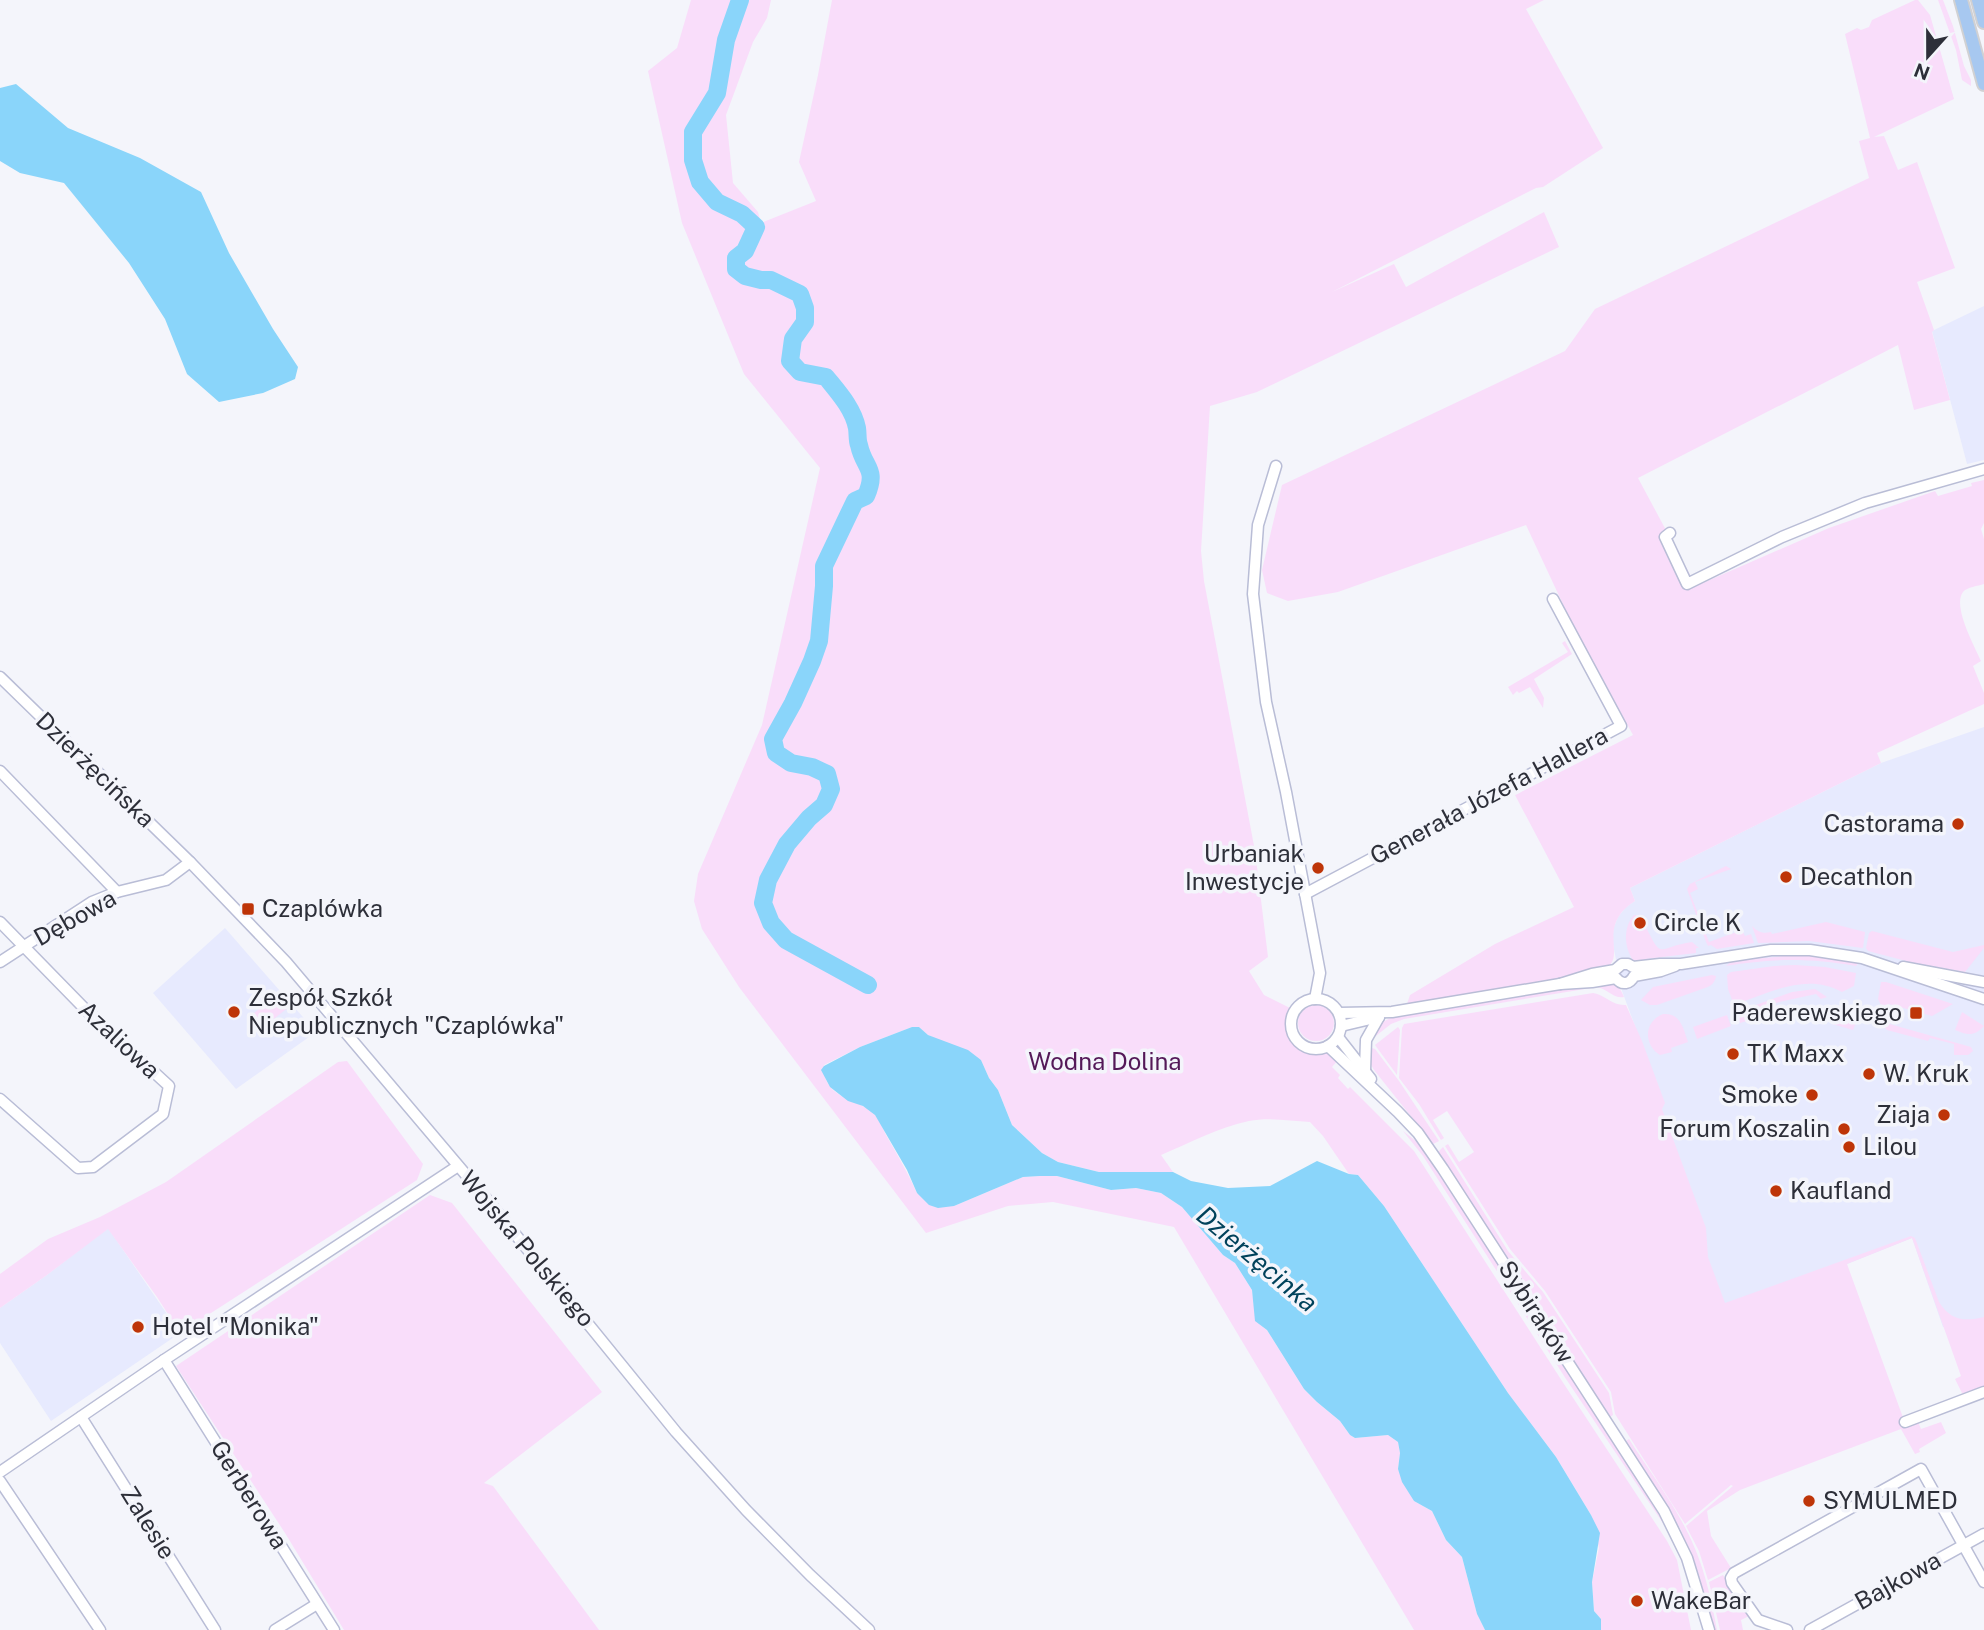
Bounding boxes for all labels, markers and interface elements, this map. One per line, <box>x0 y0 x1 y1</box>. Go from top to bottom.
north arrow <box>1893 21 1963 91</box>
text: N <box>1911 59 1933 85</box>
street label: Dzierżęcińska <box>31 706 161 833</box>
street label: Generała Józefa Hallera <box>1365 721 1612 870</box>
place label: Castorama <box>1824 809 1944 837</box>
marker: Castorama <box>1950 816 1966 832</box>
place label: Urbaniak Inwestycje <box>1185 839 1304 895</box>
marker: Urbaniak Inwestycje <box>1310 860 1326 876</box>
place label: Decathlon <box>1800 862 1913 890</box>
marker: Decathlon <box>1778 869 1794 885</box>
street label: Dębowa <box>29 883 121 951</box>
place label: Czaplówka <box>262 894 383 922</box>
marker: Czaplówka <box>240 901 256 917</box>
place label: Circle K <box>1654 908 1741 936</box>
marker: Circle K <box>1632 915 1648 931</box>
place label: Zespół Szkół Niepublicznych "Czaplówka" <box>248 983 564 1039</box>
street label: Azaliowa <box>73 995 166 1084</box>
place label: Paderewskiego <box>1731 998 1902 1026</box>
marker: Zespół Szkół Niepublicznych "Czaplówka" <box>226 1004 242 1020</box>
marker: Paderewskiego <box>1908 1005 1924 1021</box>
place label: TK Maxx <box>1747 1039 1844 1067</box>
marker: TK Maxx <box>1725 1046 1741 1062</box>
park label: Wodna Dolina <box>1028 1047 1182 1075</box>
place label: W. Kruk <box>1883 1059 1969 1087</box>
marker: W. Kruk <box>1861 1066 1877 1082</box>
place label: Smoke <box>1721 1080 1798 1108</box>
marker: Smoke <box>1804 1087 1820 1103</box>
place label: Ziaja <box>1876 1100 1930 1128</box>
marker: Ziaja <box>1936 1107 1952 1123</box>
place label: Forum Koszalin <box>1659 1114 1830 1142</box>
marker: Forum Koszalin <box>1836 1121 1852 1137</box>
place label: Lilou <box>1863 1132 1917 1160</box>
marker: Lilou <box>1841 1139 1857 1155</box>
street label: Wojska Polskiego <box>454 1165 601 1332</box>
place label: Kaufland <box>1790 1176 1891 1204</box>
marker: Kaufland <box>1768 1183 1784 1199</box>
water label: Dzierżęcinka <box>1191 1199 1324 1318</box>
street label: Sybiraków <box>1493 1255 1581 1368</box>
place label: Hotel "Monika" <box>152 1312 319 1340</box>
marker: Hotel "Monika" <box>130 1319 146 1335</box>
street label: Gerberowa <box>205 1435 294 1554</box>
street label: Zalesie <box>116 1481 182 1564</box>
place label: SYMULMED <box>1823 1486 1958 1514</box>
marker: SYMULMED <box>1801 1493 1817 1509</box>
street label: Bajkowa <box>1850 1545 1945 1615</box>
place label: WakeBar <box>1651 1586 1751 1614</box>
marker: WakeBar <box>1629 1593 1645 1609</box>

